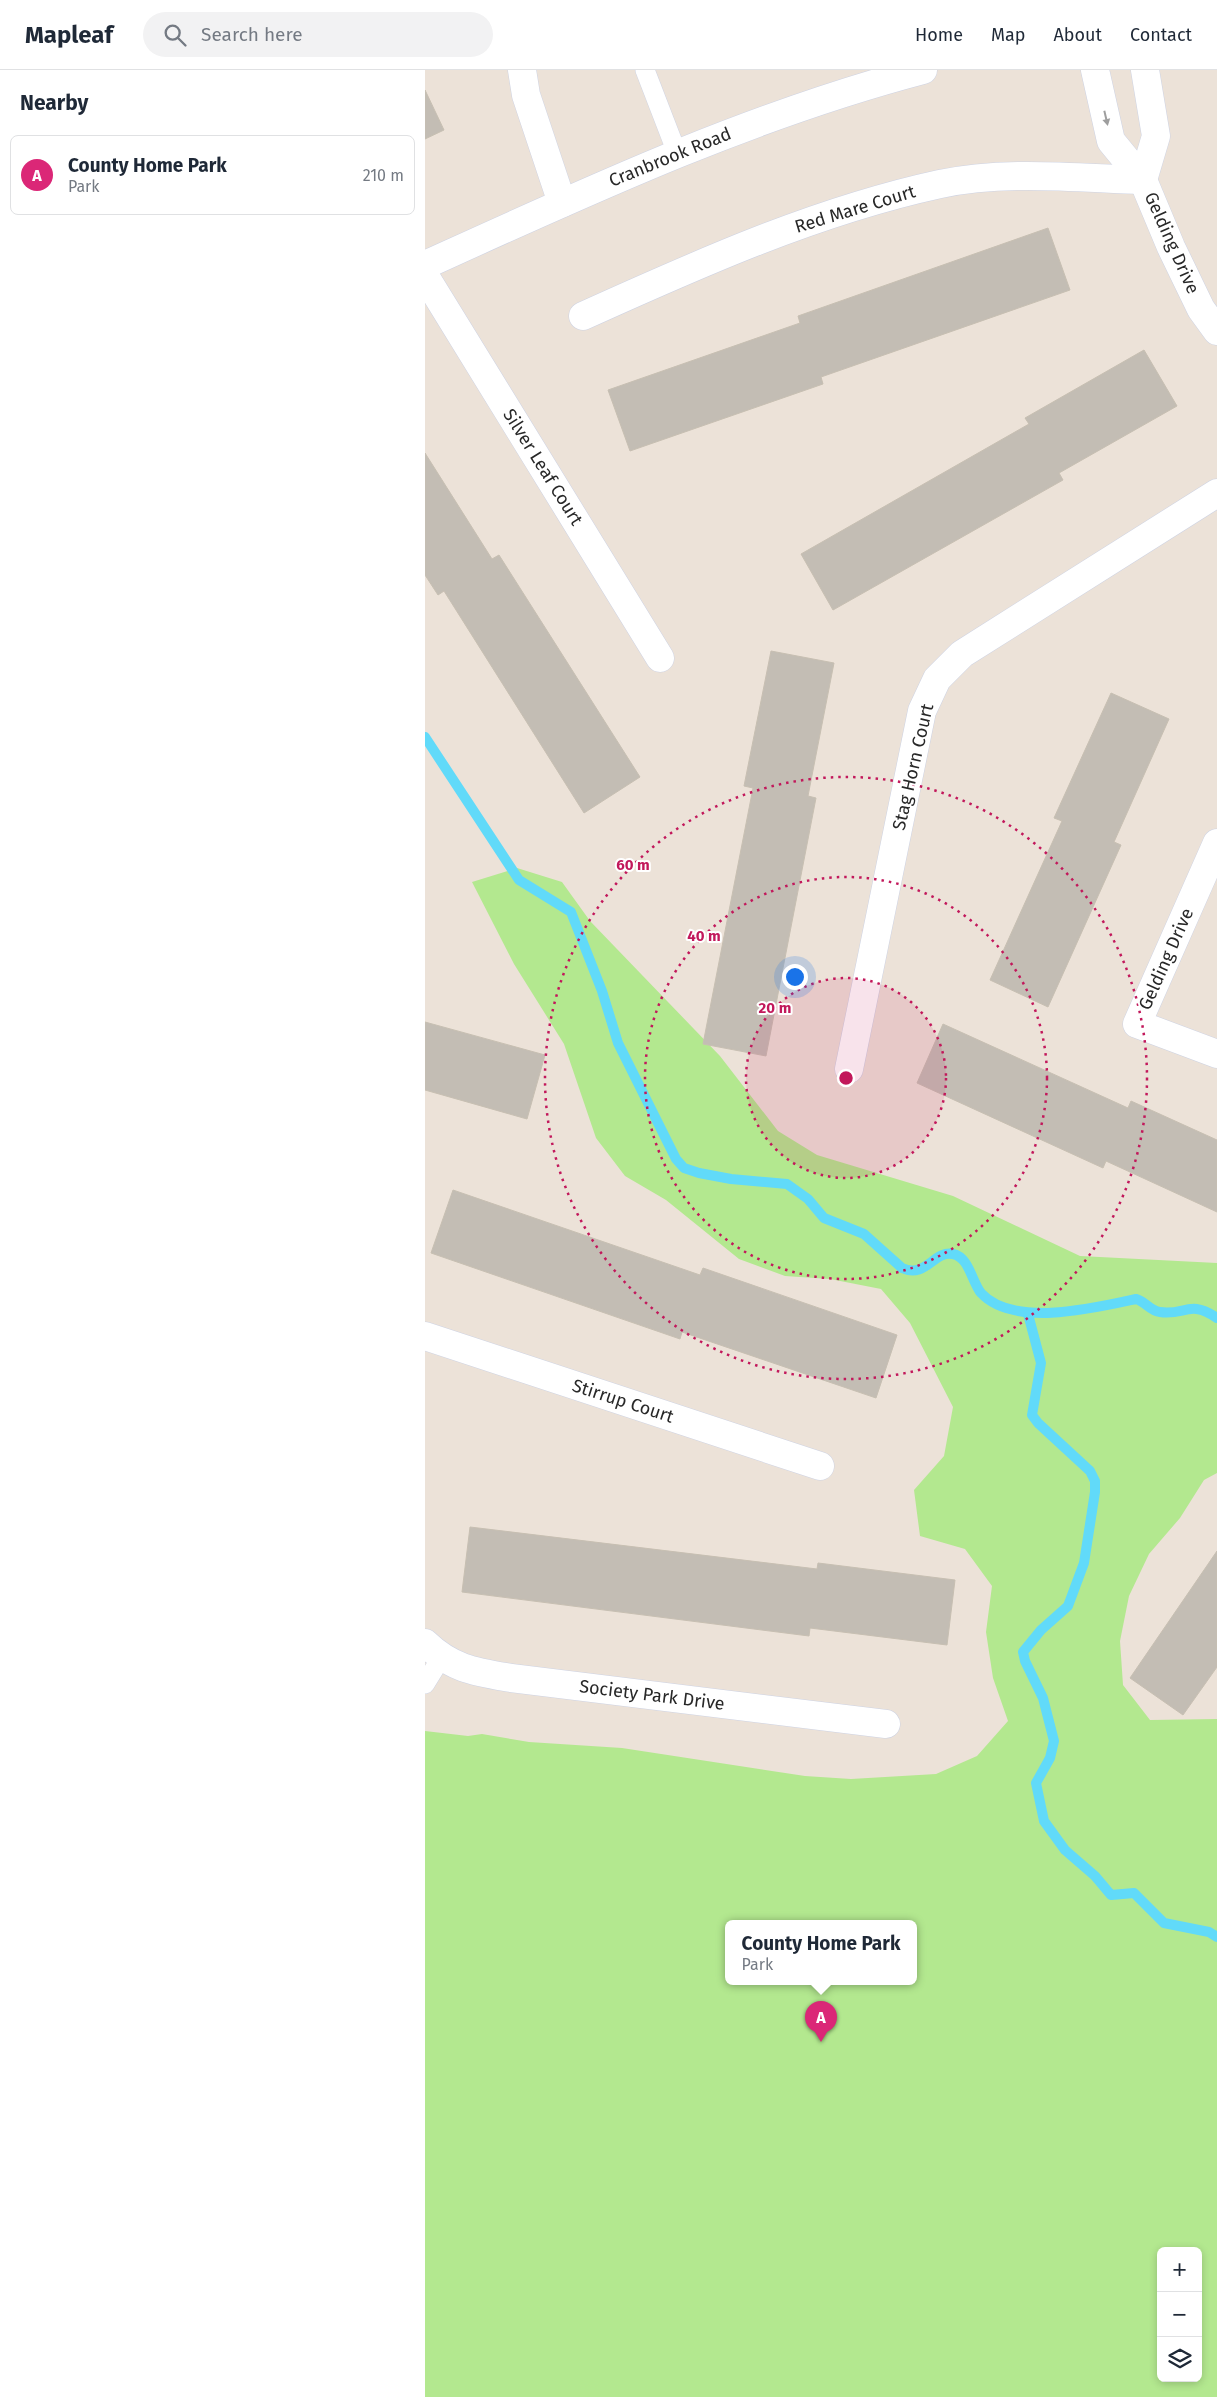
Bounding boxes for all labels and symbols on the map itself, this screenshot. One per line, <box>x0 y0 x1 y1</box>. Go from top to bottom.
one-way arrow <box>1102 110 1110 125</box>
street label: Cranbrook Road <box>606 122 734 192</box>
street label: Red Mare Court <box>792 180 918 238</box>
street label: Gelding Drive <box>1140 189 1204 297</box>
street label: Silver Leaf Court <box>498 405 588 530</box>
street label: Stag Horn Court <box>888 701 938 832</box>
text: 60 m <box>616 856 650 874</box>
street label: Gelding Drive <box>1134 905 1198 1013</box>
text: 40 m <box>687 927 721 945</box>
your location <box>782 964 808 990</box>
text: 20 m <box>759 999 791 1017</box>
centre of rings <box>837 1069 855 1087</box>
street label: Stirrup Court <box>569 1374 677 1428</box>
street label: Society Park Drive <box>578 1675 726 1715</box>
pin: A <box>805 2001 837 2042</box>

